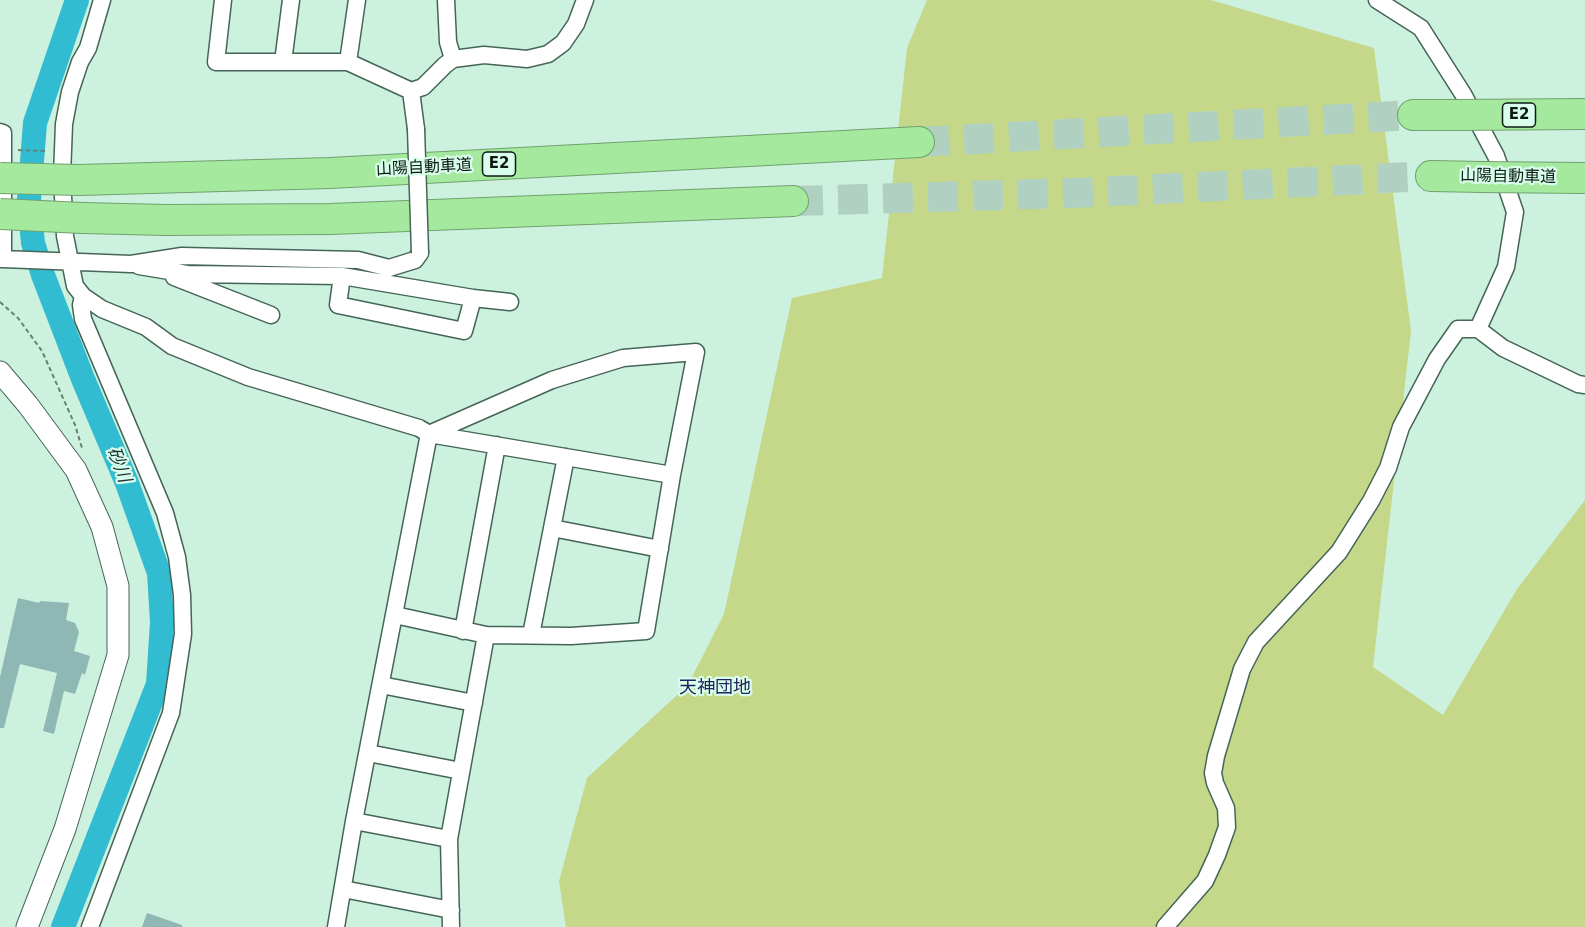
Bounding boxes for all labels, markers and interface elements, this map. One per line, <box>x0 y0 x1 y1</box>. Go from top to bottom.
road number: E2 <box>1502 103 1536 127</box>
road number: E2 <box>482 152 516 176</box>
street label: 山陽自動車道 <box>376 156 472 180</box>
street label: 山陽自動車道 <box>1460 167 1556 187</box>
water label: 砂川 <box>101 444 135 486</box>
district label: 天神団地 <box>679 677 751 699</box>

